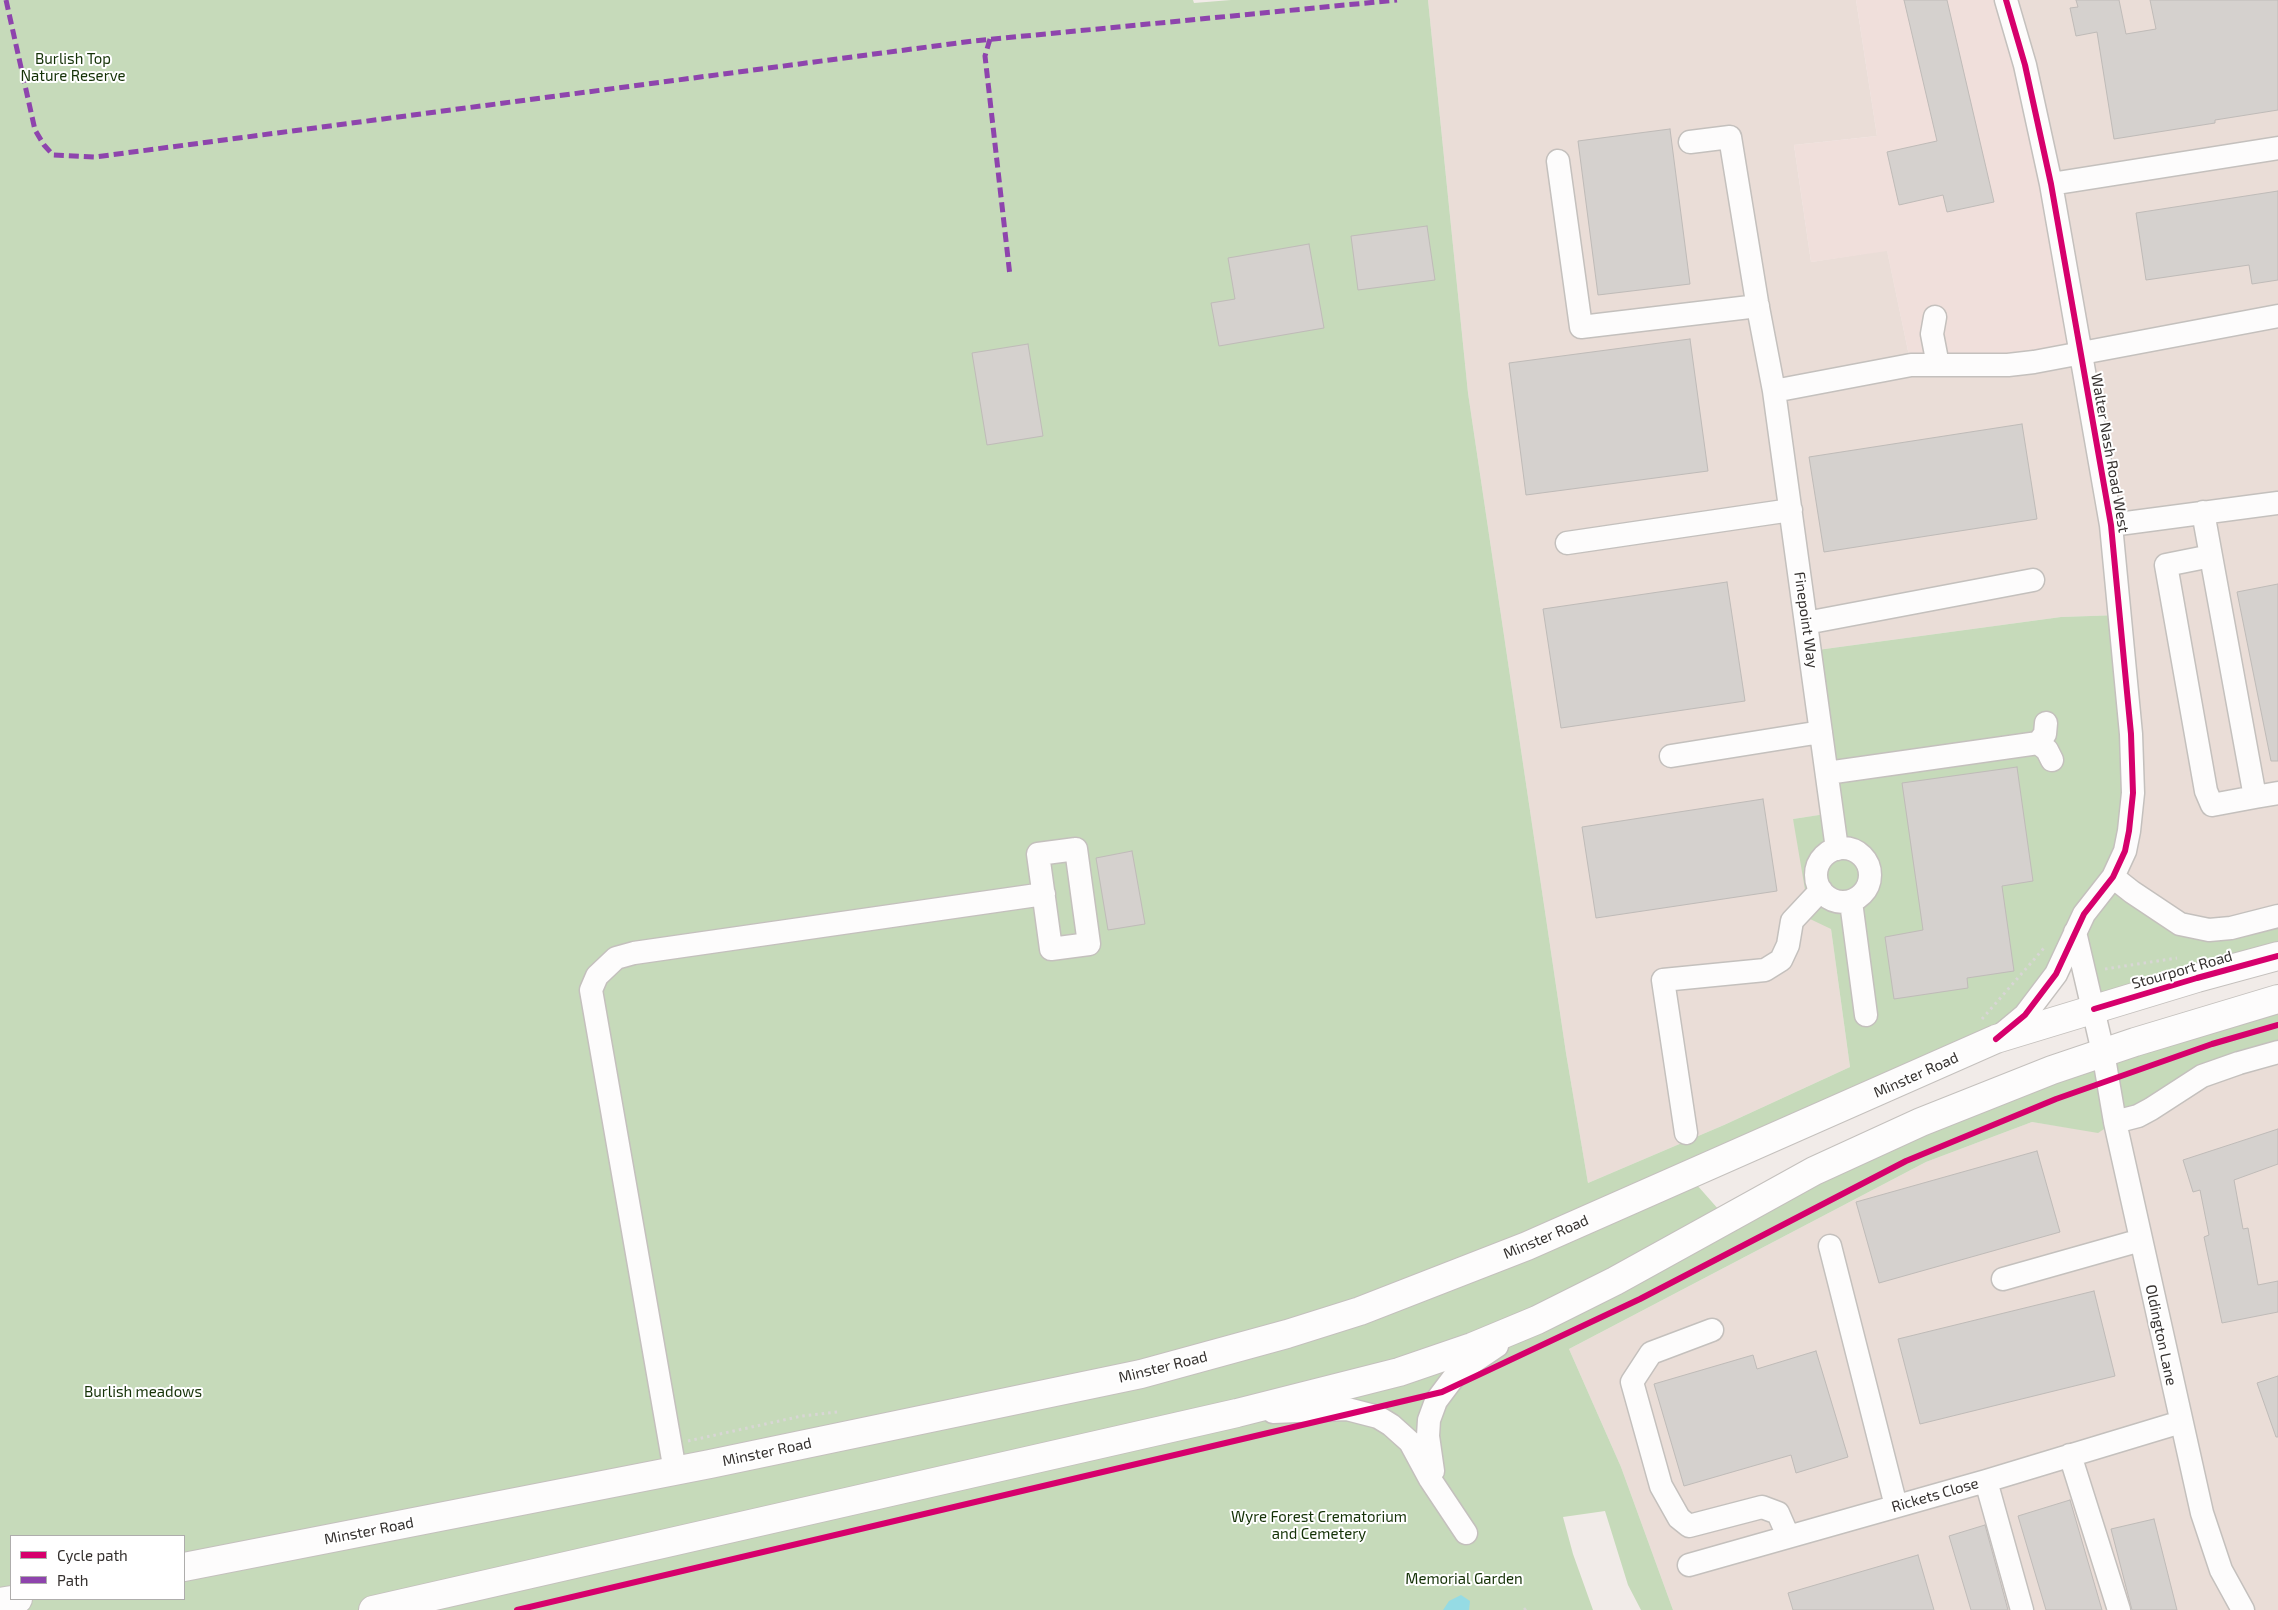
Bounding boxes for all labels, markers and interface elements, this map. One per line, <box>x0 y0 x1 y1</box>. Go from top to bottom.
park label: Burlish Top Nature Reserve <box>20 50 126 85</box>
street label: Walter Nash Road West <box>2087 372 2133 534</box>
street label: Finepoint Way <box>1790 570 1822 670</box>
street label: Stourport Road <box>2130 947 2234 993</box>
street label: Minster Road <box>1871 1048 1961 1102</box>
street label: Minster Road <box>1501 1211 1591 1263</box>
street label: Oldington Lane <box>2142 1283 2180 1387</box>
street label: Minster Road <box>1117 1347 1209 1387</box>
park label: Burlish meadows <box>84 1383 202 1401</box>
street label: Minster Road <box>721 1434 813 1470</box>
street label: Rickets Close <box>1889 1474 1981 1516</box>
park label: Wyre Forest Crematorium and Cemetery <box>1231 1508 1407 1543</box>
street label: Minster Road <box>323 1513 415 1549</box>
legend <box>10 1535 185 1600</box>
text: Cycle path <box>57 1546 128 1564</box>
park label: Memorial Garden <box>1405 1570 1523 1588</box>
text: Path <box>57 1571 88 1589</box>

